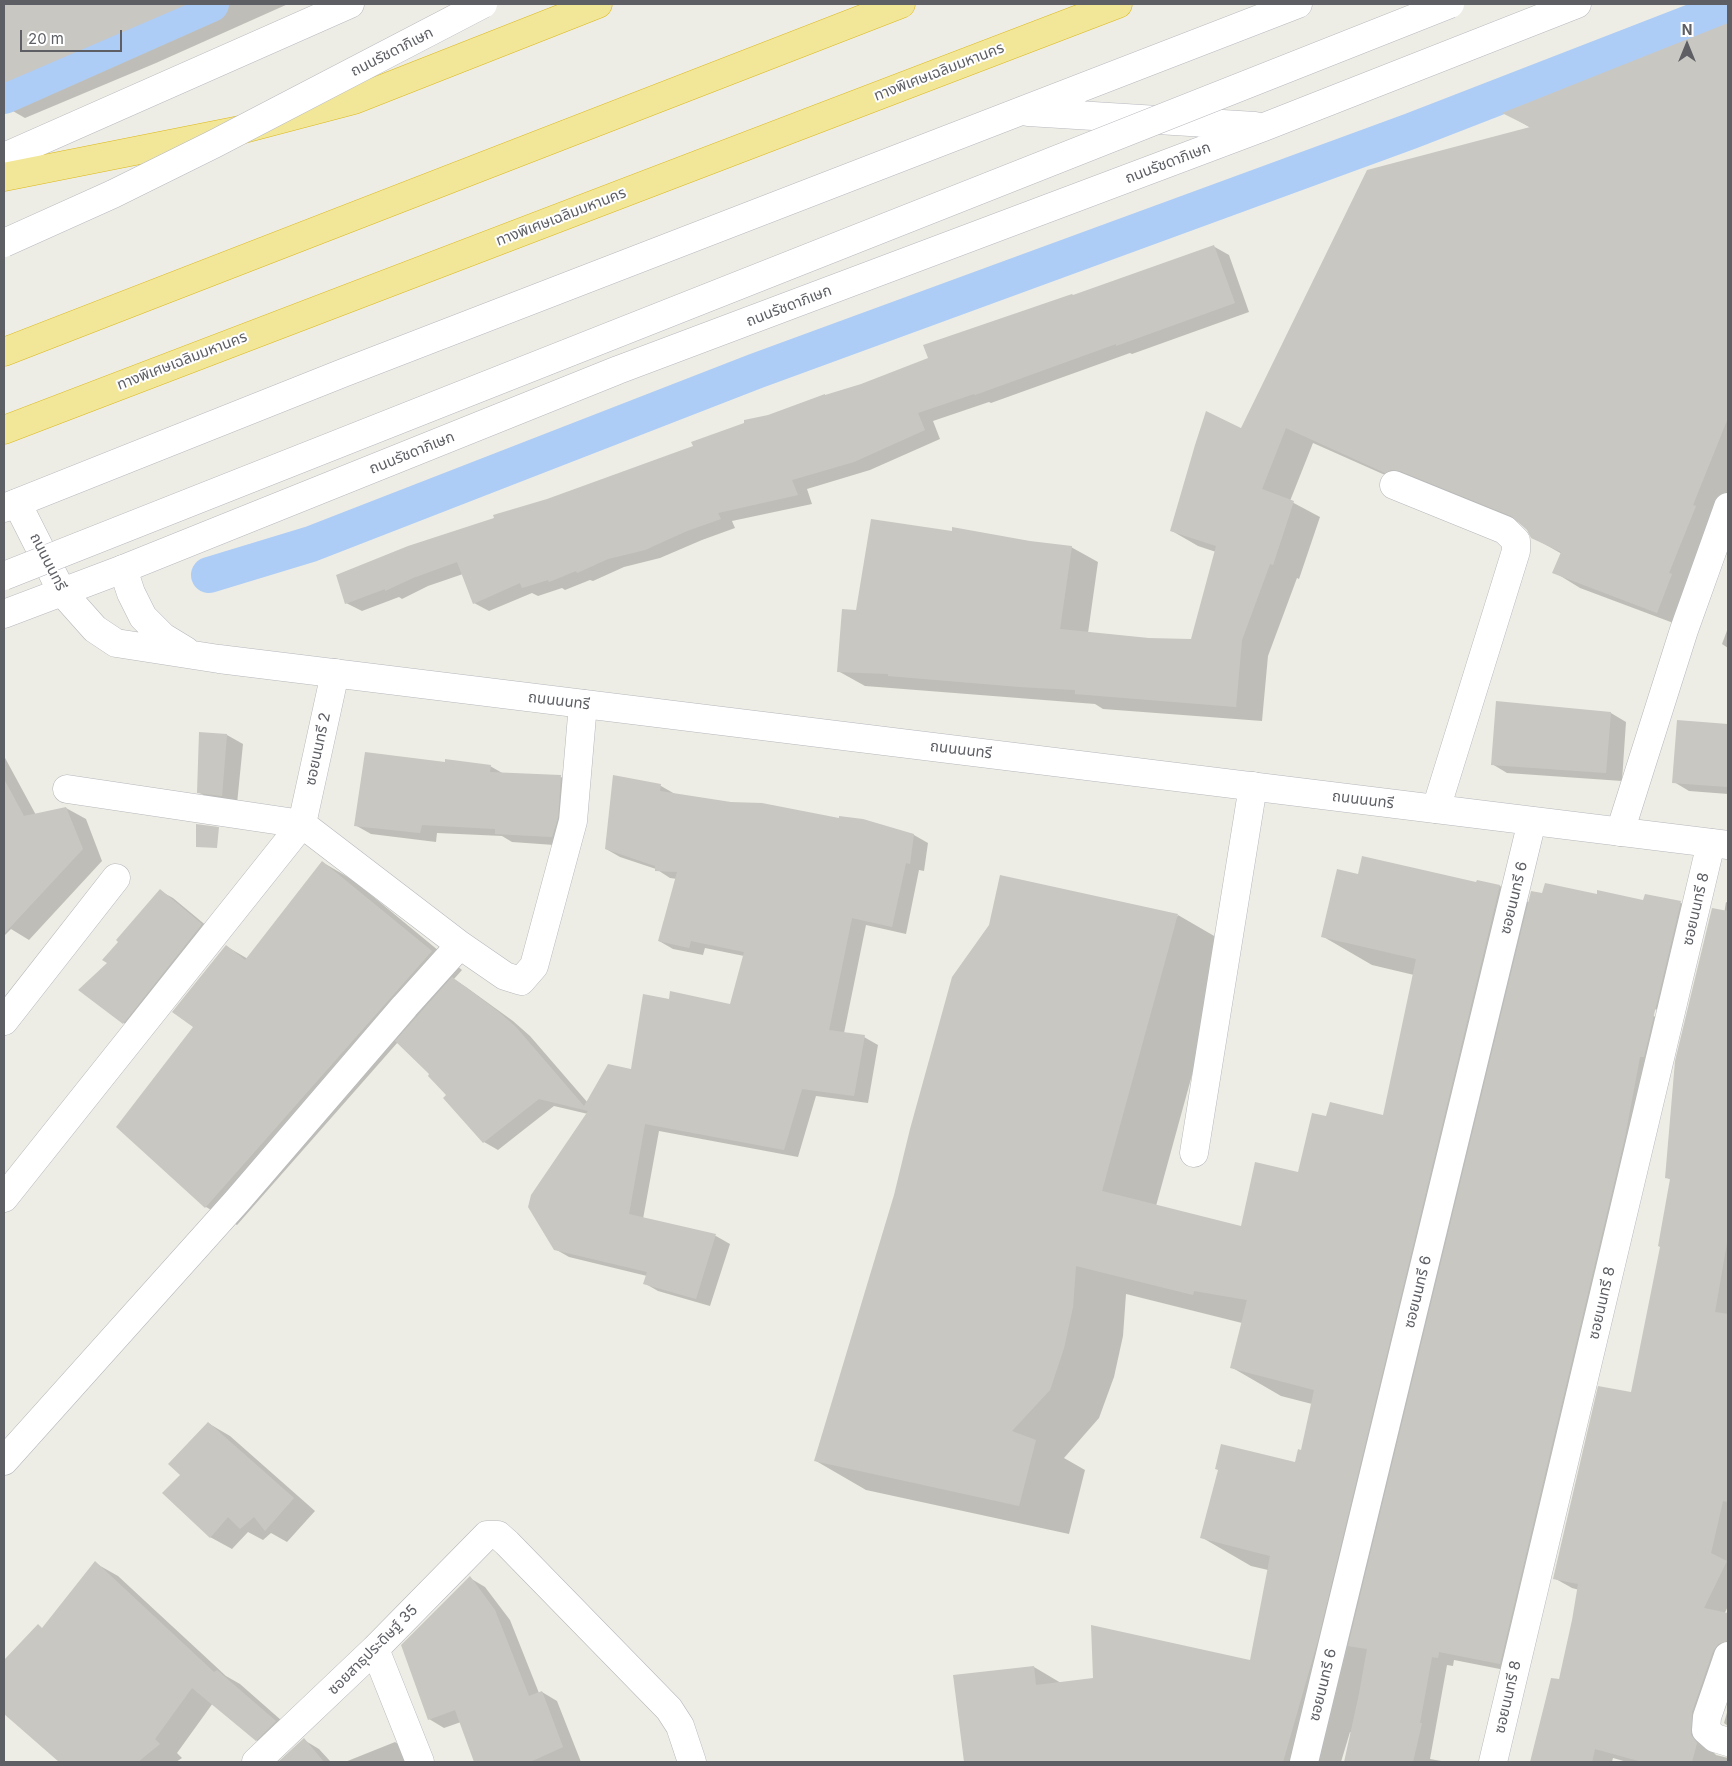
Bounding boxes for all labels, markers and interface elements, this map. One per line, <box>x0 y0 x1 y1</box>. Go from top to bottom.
scale bar <box>22 20 125 52</box>
north arrow <box>1662 20 1712 70</box>
text: N <box>1682 21 1692 38</box>
street label: ถนนรัชดาภิเษก <box>348 24 436 80</box>
text: 20 m <box>28 29 64 48</box>
street label: ทางพิเศษเฉลิมมหานคร <box>871 39 1007 105</box>
street label: ถนนรัชดาภิเษก <box>1123 138 1213 188</box>
street label: ทางพิเศษเฉลิมมหานคร <box>493 184 629 250</box>
street label: ถนนรัชดาภิเษก <box>744 281 834 331</box>
street label: ทางพิเศษเฉลิมมหานคร <box>114 328 250 394</box>
street label: ถนนรัชดาภิเษก <box>367 428 457 478</box>
street label: ถนนนนทรี <box>26 530 70 594</box>
street label: ถนนนนทรี <box>527 688 591 714</box>
street label: ซอยนนทรี 2 <box>301 711 335 787</box>
street label: ถนนนนทรี <box>929 737 993 763</box>
street label: ถนนนนทรี <box>1331 787 1395 813</box>
street label: ซอยนนทรี 6 <box>1496 860 1532 936</box>
street label: ซอยนนทรี 8 <box>1679 871 1713 947</box>
street label: ซอยนนทรี 6 <box>1400 1254 1436 1330</box>
street label: ซอยนนทรี 8 <box>1585 1265 1619 1341</box>
street label: ซอยสาธุประดิษฐ์ 35 <box>324 1601 422 1699</box>
street label: ซอยนนทรี 6 <box>1305 1647 1341 1723</box>
street label: ซอยนนทรี 8 <box>1491 1659 1525 1735</box>

